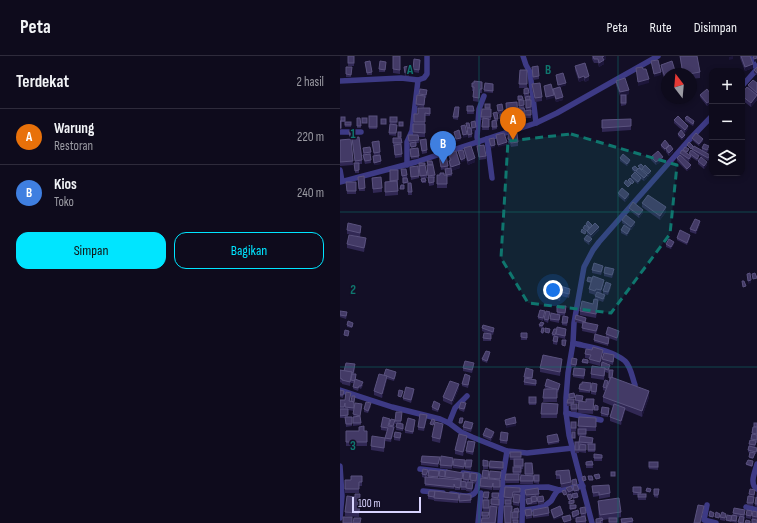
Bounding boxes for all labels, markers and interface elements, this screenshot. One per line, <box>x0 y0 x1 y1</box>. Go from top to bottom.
text: Peta <box>20 16 51 39</box>
text: Peta <box>607 19 628 36</box>
text: Rute <box>650 19 672 36</box>
text: Disimpan <box>694 19 737 36</box>
text: A <box>406 62 414 78</box>
text: B <box>545 62 551 78</box>
north arrow <box>661 68 697 104</box>
map controls <box>709 68 745 176</box>
button: + <box>709 68 745 104</box>
text: Terdekat <box>16 72 69 92</box>
text: 2 hasil <box>297 74 324 90</box>
button: − <box>709 104 745 140</box>
pin: A <box>500 107 526 140</box>
text: Warung <box>54 119 94 138</box>
text: 1 <box>350 126 356 142</box>
text: A <box>26 129 32 145</box>
text: 220 m <box>297 129 324 145</box>
pin: B <box>430 131 456 164</box>
text: Restoran <box>54 138 93 154</box>
button: layers <box>709 140 745 176</box>
text: Kios <box>54 175 77 194</box>
text: B <box>26 185 32 201</box>
text: 240 m <box>297 185 324 201</box>
text: Toko <box>54 194 74 210</box>
button: Simpan <box>16 232 166 269</box>
button: Bagikan <box>174 232 324 269</box>
your location <box>543 280 563 300</box>
text: 2 <box>350 282 356 298</box>
text: 3 <box>350 438 356 454</box>
scale bar <box>352 495 421 514</box>
text: 100 m <box>358 497 380 510</box>

